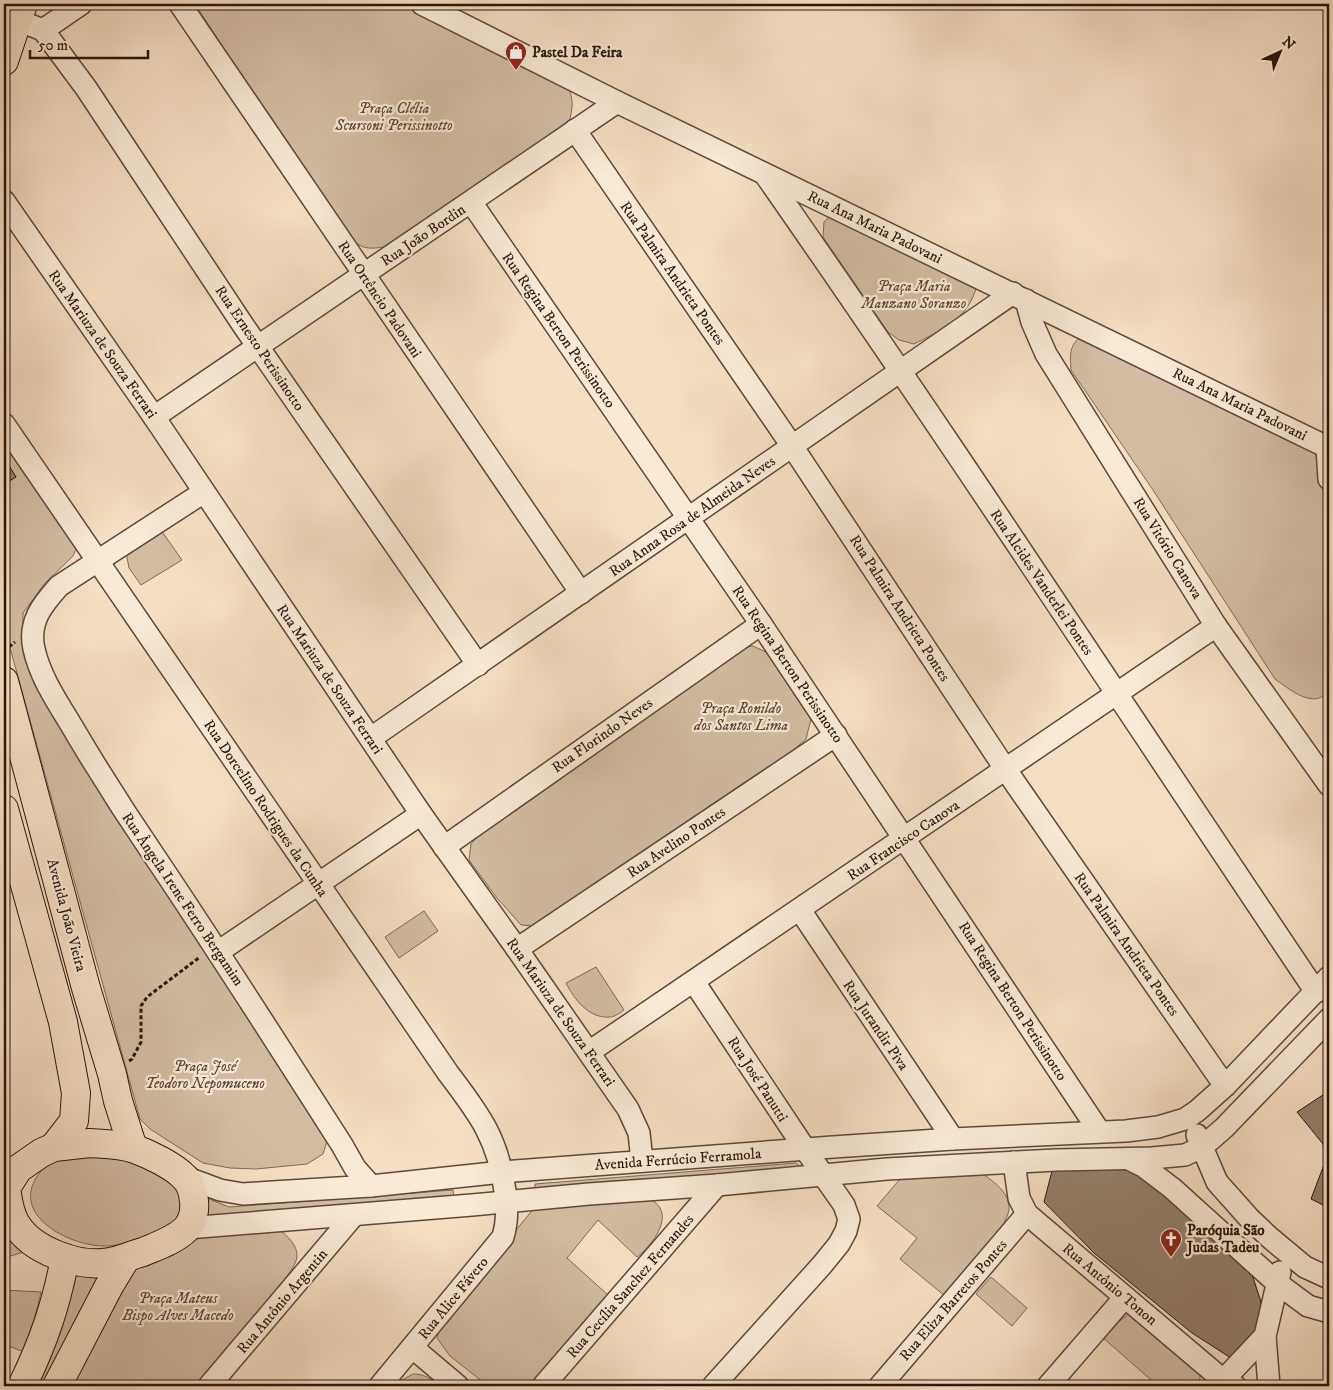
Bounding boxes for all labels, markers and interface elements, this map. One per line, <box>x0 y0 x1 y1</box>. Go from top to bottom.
scale bar <box>30 28 148 60</box>
north arrow <box>1256 28 1306 78</box>
text: N <box>1278 33 1299 54</box>
text: 50 m <box>38 36 68 55</box>
shop icon: Pastel Da Feira <box>504 40 528 71</box>
place label: Pastel Da Feira <box>532 43 623 62</box>
park label: Praça Clélia Scursoni Perissinotto <box>334 99 453 135</box>
street label: Rua Ana Maria Padovani <box>804 187 945 268</box>
street label: Rua Palmira Andrieta Pontes <box>616 198 729 349</box>
street label: Rua João Bordin <box>377 200 469 271</box>
street label: Rua Ortêncio Padovani <box>333 237 426 362</box>
street label: Rua Regina Berton Perissinotto <box>497 249 620 412</box>
street label: Rua Mariuza de Souza Ferrari <box>44 266 161 422</box>
park label: Praça Maria Manzano Soranzo <box>861 277 967 313</box>
street label: Rua Ernesto Perissinotto <box>211 282 309 415</box>
street label: Rua Ana Maria Padovani <box>1169 364 1310 445</box>
street label: Rua Anna Rosa de Almeida Neves <box>605 452 779 581</box>
street label: Rua Vitório Canova <box>1129 494 1207 603</box>
street label: Rua Alcides Vanderlei Pontes <box>986 506 1098 659</box>
street label: Rua Palmira Andrieta Pontes <box>845 531 954 685</box>
street label: Rua Regina Berton Perissinotto <box>728 582 847 747</box>
street label: Rua Mariuza de Souza Ferrari <box>272 601 387 758</box>
street label: Rua Florindo Neves <box>548 694 656 777</box>
park label: Praça Ronildo dos Santos Lima <box>693 699 788 735</box>
street label: Rua Dorcelino Rodrigues da Cunha <box>199 716 332 901</box>
street label: Rua Francisco Canova <box>843 795 964 885</box>
street label: Rua Avelino Pontes <box>623 802 729 882</box>
street label: Rua Ângela Irene Ferro Bergamim <box>117 808 249 990</box>
street label: Avenida João Vieira <box>42 857 91 974</box>
street label: Rua Palmira Andrieta Pontes <box>1070 869 1183 1020</box>
street label: Rua Regina Berton Perissinotto <box>954 918 1071 1084</box>
street label: Rua Mariuza de Souza Ferrari <box>502 934 619 1090</box>
street label: Rua Jurandir Piva <box>838 976 913 1075</box>
street label: Rua José Panutti <box>723 1033 792 1126</box>
park label: Praça José Teodoro Nepomuceno <box>145 1057 265 1093</box>
street label: Avenida Ferrúcio Ferramola <box>594 1144 763 1175</box>
street label: Rua Cecília Sanchez Fernandes <box>563 1210 698 1362</box>
place label: Paróquia São Judas Tadeu <box>1185 1221 1265 1257</box>
church icon: Paróquia São Judas Tadeu <box>1159 1227 1183 1258</box>
street label: Rua Eliza Barretos Pontes <box>895 1236 1011 1365</box>
street label: Rua Antônio Tonon <box>1058 1239 1161 1330</box>
street label: Rua Antônio Argentin <box>233 1245 332 1358</box>
street label: Rua Alice Fávero <box>414 1253 493 1344</box>
park label: Praça Mateus Bispo Alves Macedo <box>121 1289 234 1325</box>

